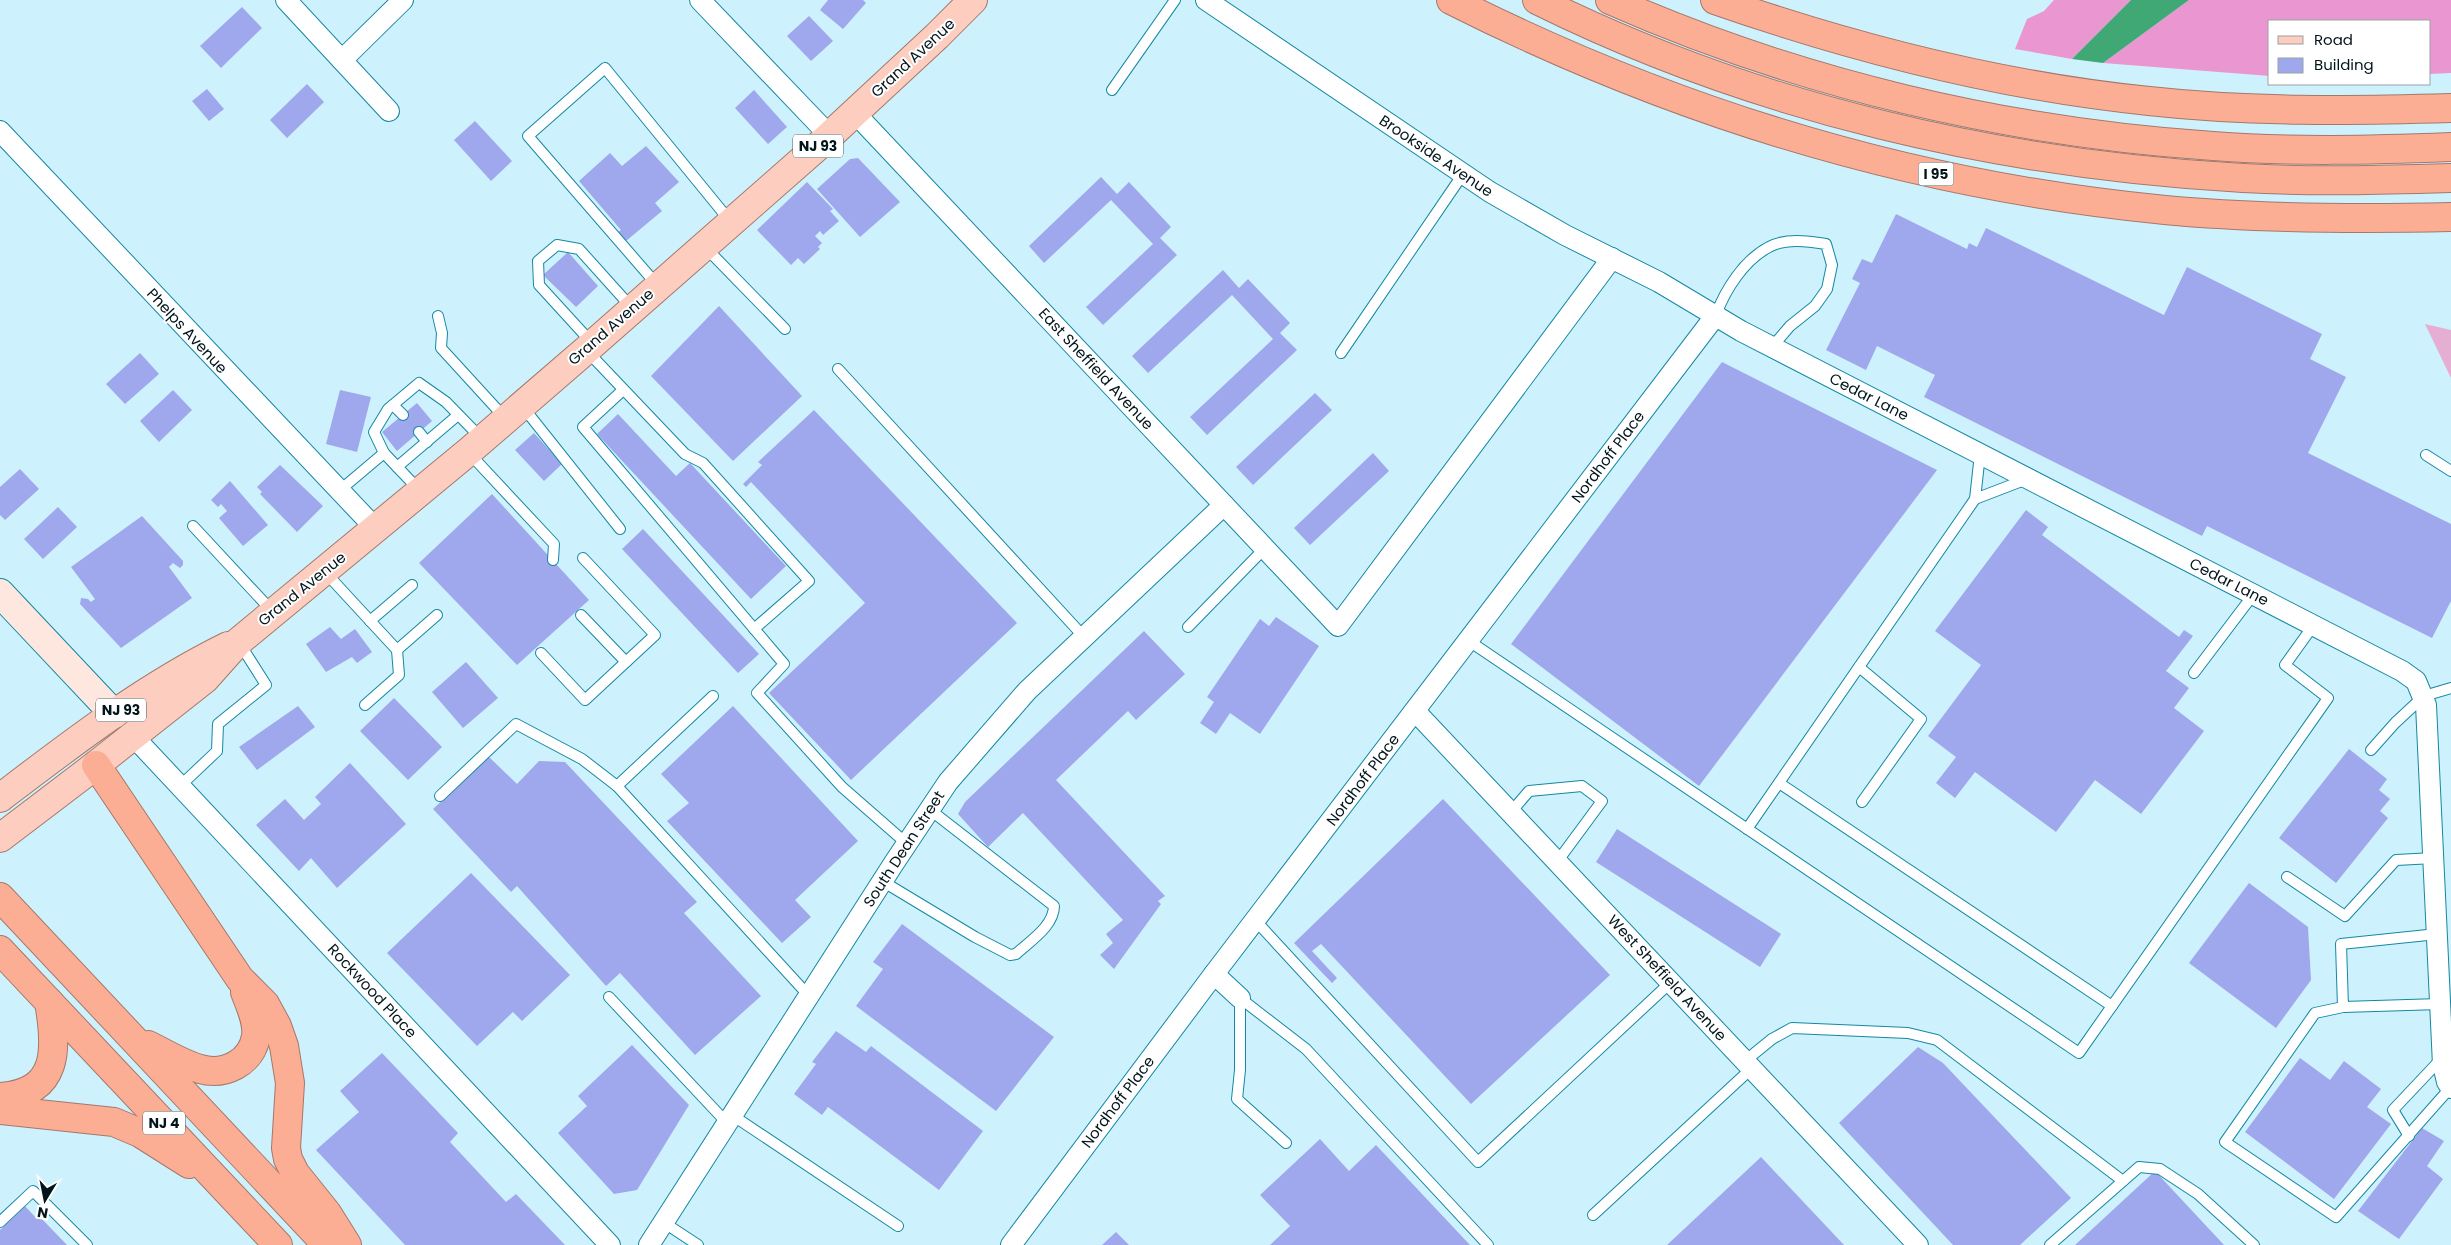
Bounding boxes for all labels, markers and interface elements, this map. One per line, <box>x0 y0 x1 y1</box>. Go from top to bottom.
street label: Grand Avenue <box>866 13 959 102</box>
legend <box>2268 20 2431 85</box>
text: Road <box>2314 29 2353 50</box>
text: Building <box>2314 54 2374 75</box>
street label: Brookside Avenue <box>1375 110 1497 201</box>
road number: NJ 93 <box>793 134 843 158</box>
road number: I 95 <box>1918 162 1954 185</box>
street label: Phelps Avenue <box>142 283 232 378</box>
street label: Grand Avenue <box>563 283 658 370</box>
street label: East Sheffield Avenue <box>1034 303 1159 434</box>
street label: Cedar Lane <box>1826 368 1912 425</box>
street label: Nordhoff Place <box>1566 406 1649 507</box>
street label: Grand Avenue <box>253 547 350 631</box>
street label: Cedar Lane <box>2186 553 2272 610</box>
road number: NJ 93 <box>96 698 146 722</box>
street label: Nordhoff Place <box>1321 729 1404 830</box>
street label: South Dean Street <box>858 787 949 911</box>
street label: West Sheffield Avenue <box>1603 910 1732 1046</box>
street label: Rockwood Place <box>323 939 422 1042</box>
street label: Nordhoff Place <box>1076 1051 1159 1152</box>
road number: NJ 4 <box>143 1112 185 1134</box>
north arrow <box>20 1175 70 1225</box>
text: N <box>36 1202 50 1224</box>

